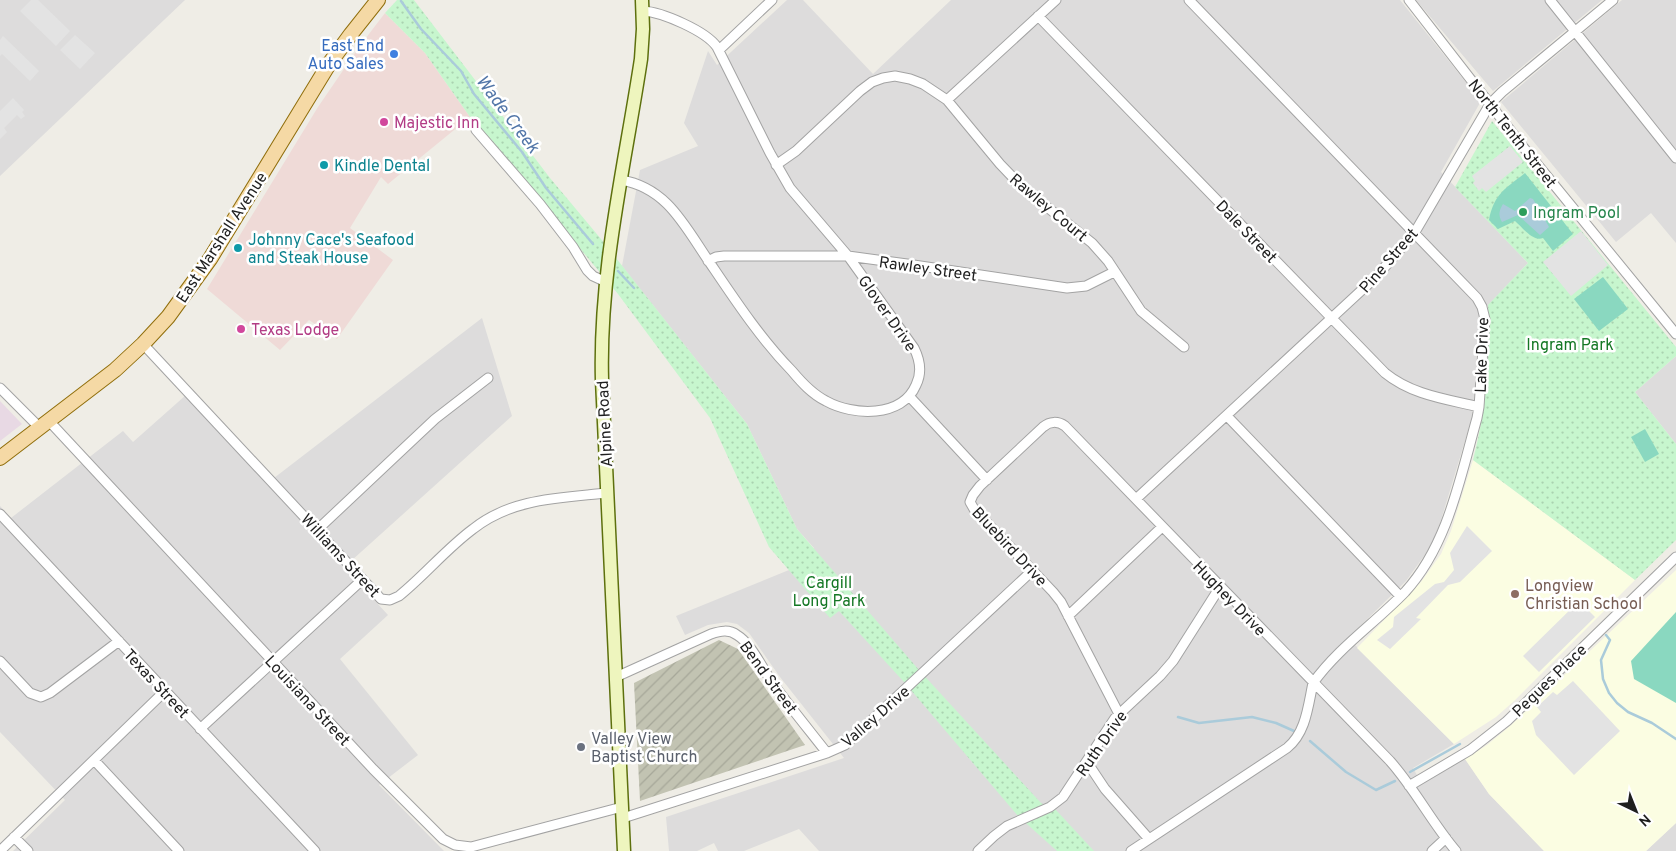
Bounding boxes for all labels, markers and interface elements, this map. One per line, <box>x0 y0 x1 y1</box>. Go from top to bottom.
place label: East End Auto Sales <box>307 37 384 75</box>
marker: East End Auto Sales <box>388 48 400 60</box>
water label: Wade Creek <box>470 71 544 159</box>
street label: North Tenth Street <box>1463 76 1560 193</box>
place label: Majestic Inn <box>394 114 479 134</box>
marker: Majestic Inn <box>378 116 390 128</box>
place label: Kindle Dental <box>334 157 430 177</box>
marker: Kindle Dental <box>318 159 330 171</box>
street label: East Marshall Avenue <box>173 169 272 307</box>
street label: Rawley Court <box>1005 170 1091 247</box>
street label: Dale Street <box>1211 197 1280 268</box>
place label: Ingram Pool <box>1533 204 1620 224</box>
marker: Ingram Pool <box>1517 206 1529 218</box>
street label: Pine Street <box>1356 225 1423 298</box>
place label: Johnny Cace's Seafood and Steak House <box>248 231 414 269</box>
marker: Johnny Cace's Seafood and Steak House <box>232 242 244 254</box>
street label: Rawley Street <box>877 253 978 287</box>
street label: Glover Drive <box>853 272 920 356</box>
street label: Lake Drive <box>1472 317 1494 393</box>
place label: Texas Lodge <box>251 321 339 341</box>
marker: Texas Lodge <box>235 323 247 335</box>
park label: Ingram Park <box>1526 336 1614 356</box>
street label: Alpine Road <box>594 380 618 468</box>
street label: Bluebird Drive <box>967 503 1051 591</box>
street label: Williams Street <box>296 510 383 602</box>
street label: Hughey Drive <box>1188 558 1269 641</box>
park label: Cargill Long Park <box>793 574 865 612</box>
place label: Longview Christian School <box>1525 577 1642 615</box>
marker: Longview Christian School <box>1509 588 1521 600</box>
street label: Bend Street <box>734 638 801 719</box>
street label: Pegues Place <box>1509 641 1592 722</box>
street label: Texas Street <box>118 646 193 723</box>
street label: Louisiana Street <box>260 652 354 751</box>
street label: Valley Drive <box>838 682 915 753</box>
street label: Ruth Drive <box>1073 707 1133 781</box>
place label: Valley View Baptist Church <box>591 730 697 768</box>
marker: Valley View Baptist Church <box>575 741 587 753</box>
north arrow <box>1611 786 1661 836</box>
text: N <box>1634 810 1653 829</box>

